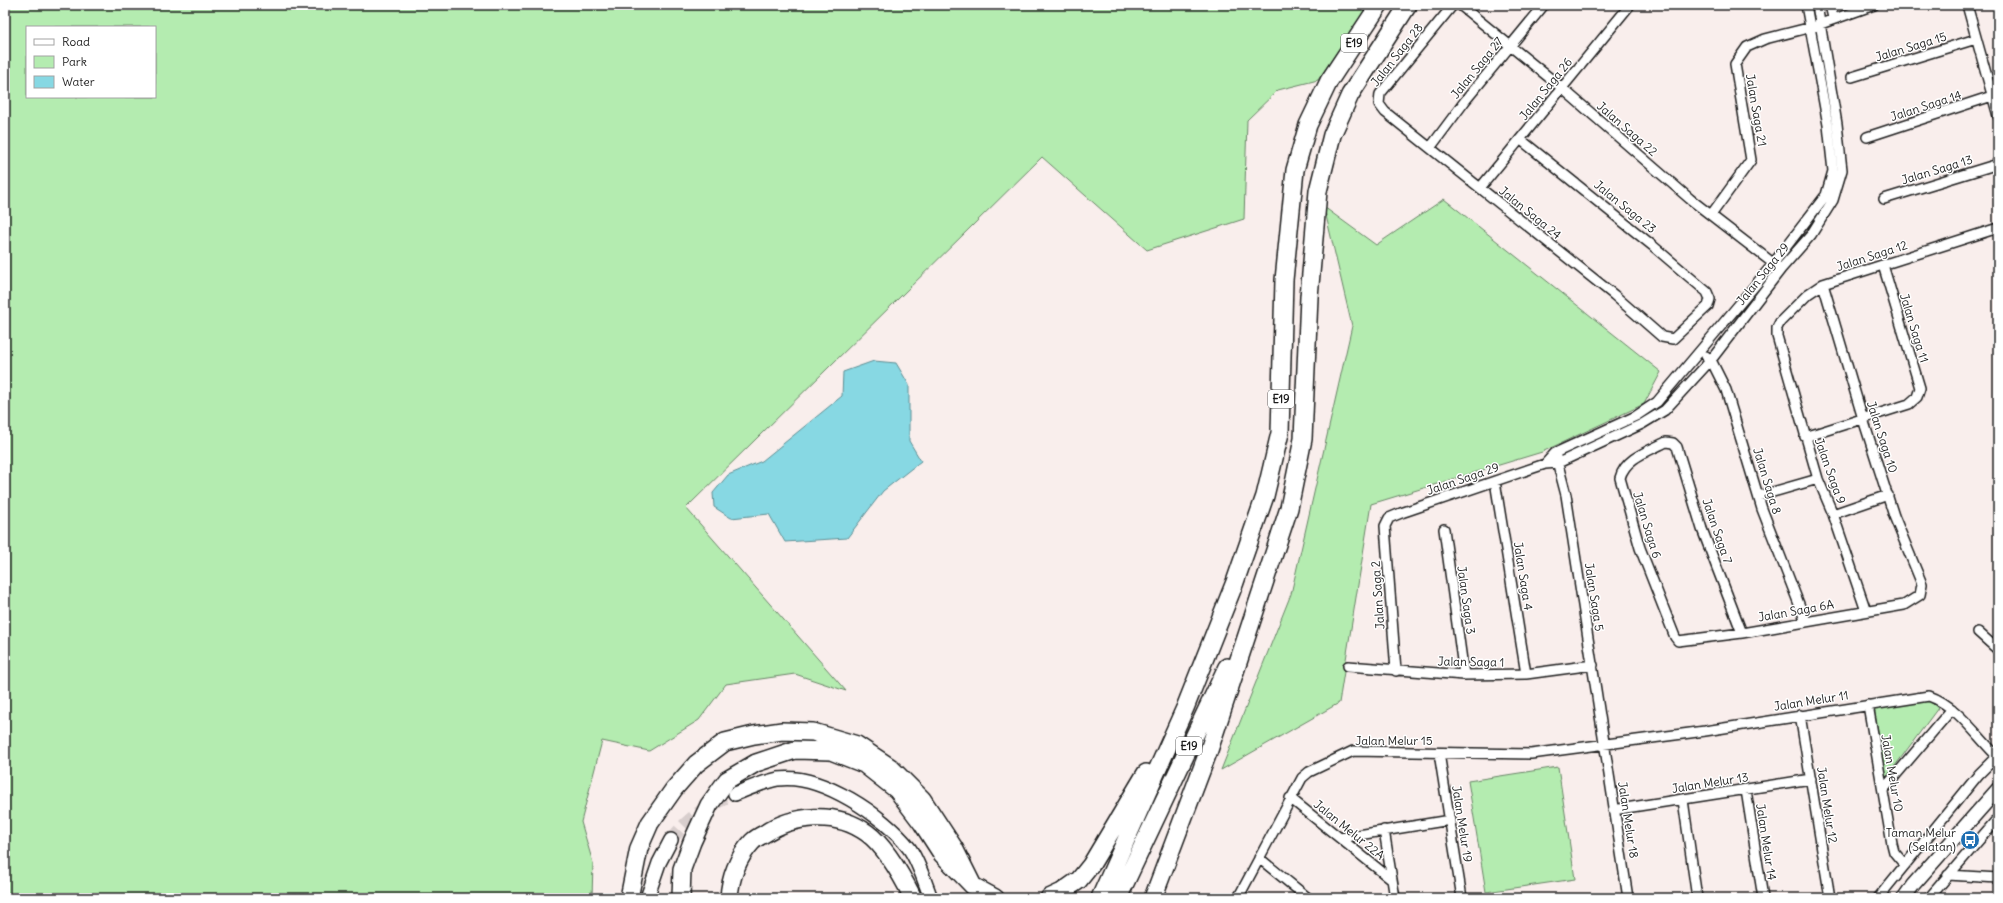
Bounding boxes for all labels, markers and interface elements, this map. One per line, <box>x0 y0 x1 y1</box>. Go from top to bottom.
street label: Jalan Saga 28 <box>1367 20 1426 89</box>
legend <box>26 26 156 98</box>
street label: Jalan Saga 15 <box>1873 29 1948 64</box>
text: Road <box>62 34 90 49</box>
road number: E19 <box>1341 34 1367 52</box>
street label: Jalan Saga 27 <box>1447 34 1506 101</box>
text: Park <box>62 54 87 69</box>
street label: Jalan Saga 26 <box>1516 55 1575 123</box>
street label: Jalan Saga 21 <box>1743 72 1770 147</box>
text: Water <box>62 74 95 89</box>
street label: Jalan Saga 14 <box>1888 87 1963 124</box>
street label: Jalan Saga 22 <box>1594 98 1661 159</box>
street label: Jalan Saga 13 <box>1899 152 1974 187</box>
street label: Jalan Saga 23 <box>1591 177 1660 236</box>
street label: Jalan Saga 24 <box>1496 183 1564 242</box>
street label: Jalan Saga 12 <box>1835 237 1910 274</box>
street label: Jalan Saga 29 <box>1733 240 1792 308</box>
street label: Jalan Saga 11 <box>1897 291 1932 364</box>
road number: E19 <box>1268 390 1294 408</box>
street label: Jalan Saga 10 <box>1864 399 1901 475</box>
street label: Jalan Saga 9 <box>1812 436 1849 506</box>
street label: Jalan Saga 8 <box>1750 446 1785 516</box>
street label: Jalan Saga 29 <box>1425 459 1501 498</box>
street label: Jalan Saga 6 <box>1630 490 1665 560</box>
street label: Jalan Saga 7 <box>1699 496 1736 566</box>
street label: Jalan Saga 4 <box>1511 541 1536 611</box>
street label: Jalan Saga 2 <box>1368 560 1387 630</box>
street label: Jalan Saga 5 <box>1582 562 1607 632</box>
street label: Jalan Saga 3 <box>1454 565 1479 635</box>
street label: Jalan Saga 6A <box>1757 596 1835 625</box>
street label: Jalan Saga 1 <box>1437 653 1505 670</box>
street label: Jalan Melur 11 <box>1773 687 1849 714</box>
street label: Jalan Melur 15 <box>1355 733 1433 748</box>
street label: Jalan Melur 10 <box>1878 733 1907 813</box>
road number: E19 <box>1176 737 1202 755</box>
street label: Jalan Melur 12 <box>1814 766 1841 845</box>
street label: Jalan Melur 13 <box>1671 769 1750 796</box>
street label: Jalan Melur 18 <box>1615 780 1642 859</box>
street label: Jalan Melur 19 <box>1449 784 1476 863</box>
street label: Jalan Melur 22A <box>1311 797 1388 863</box>
street label: Jalan Melur 14 <box>1753 802 1780 881</box>
place label: Taman Melur (Selatan) <box>1886 825 1956 854</box>
bus stop icon: Taman Melur (Selatan) <box>1959 829 1981 851</box>

